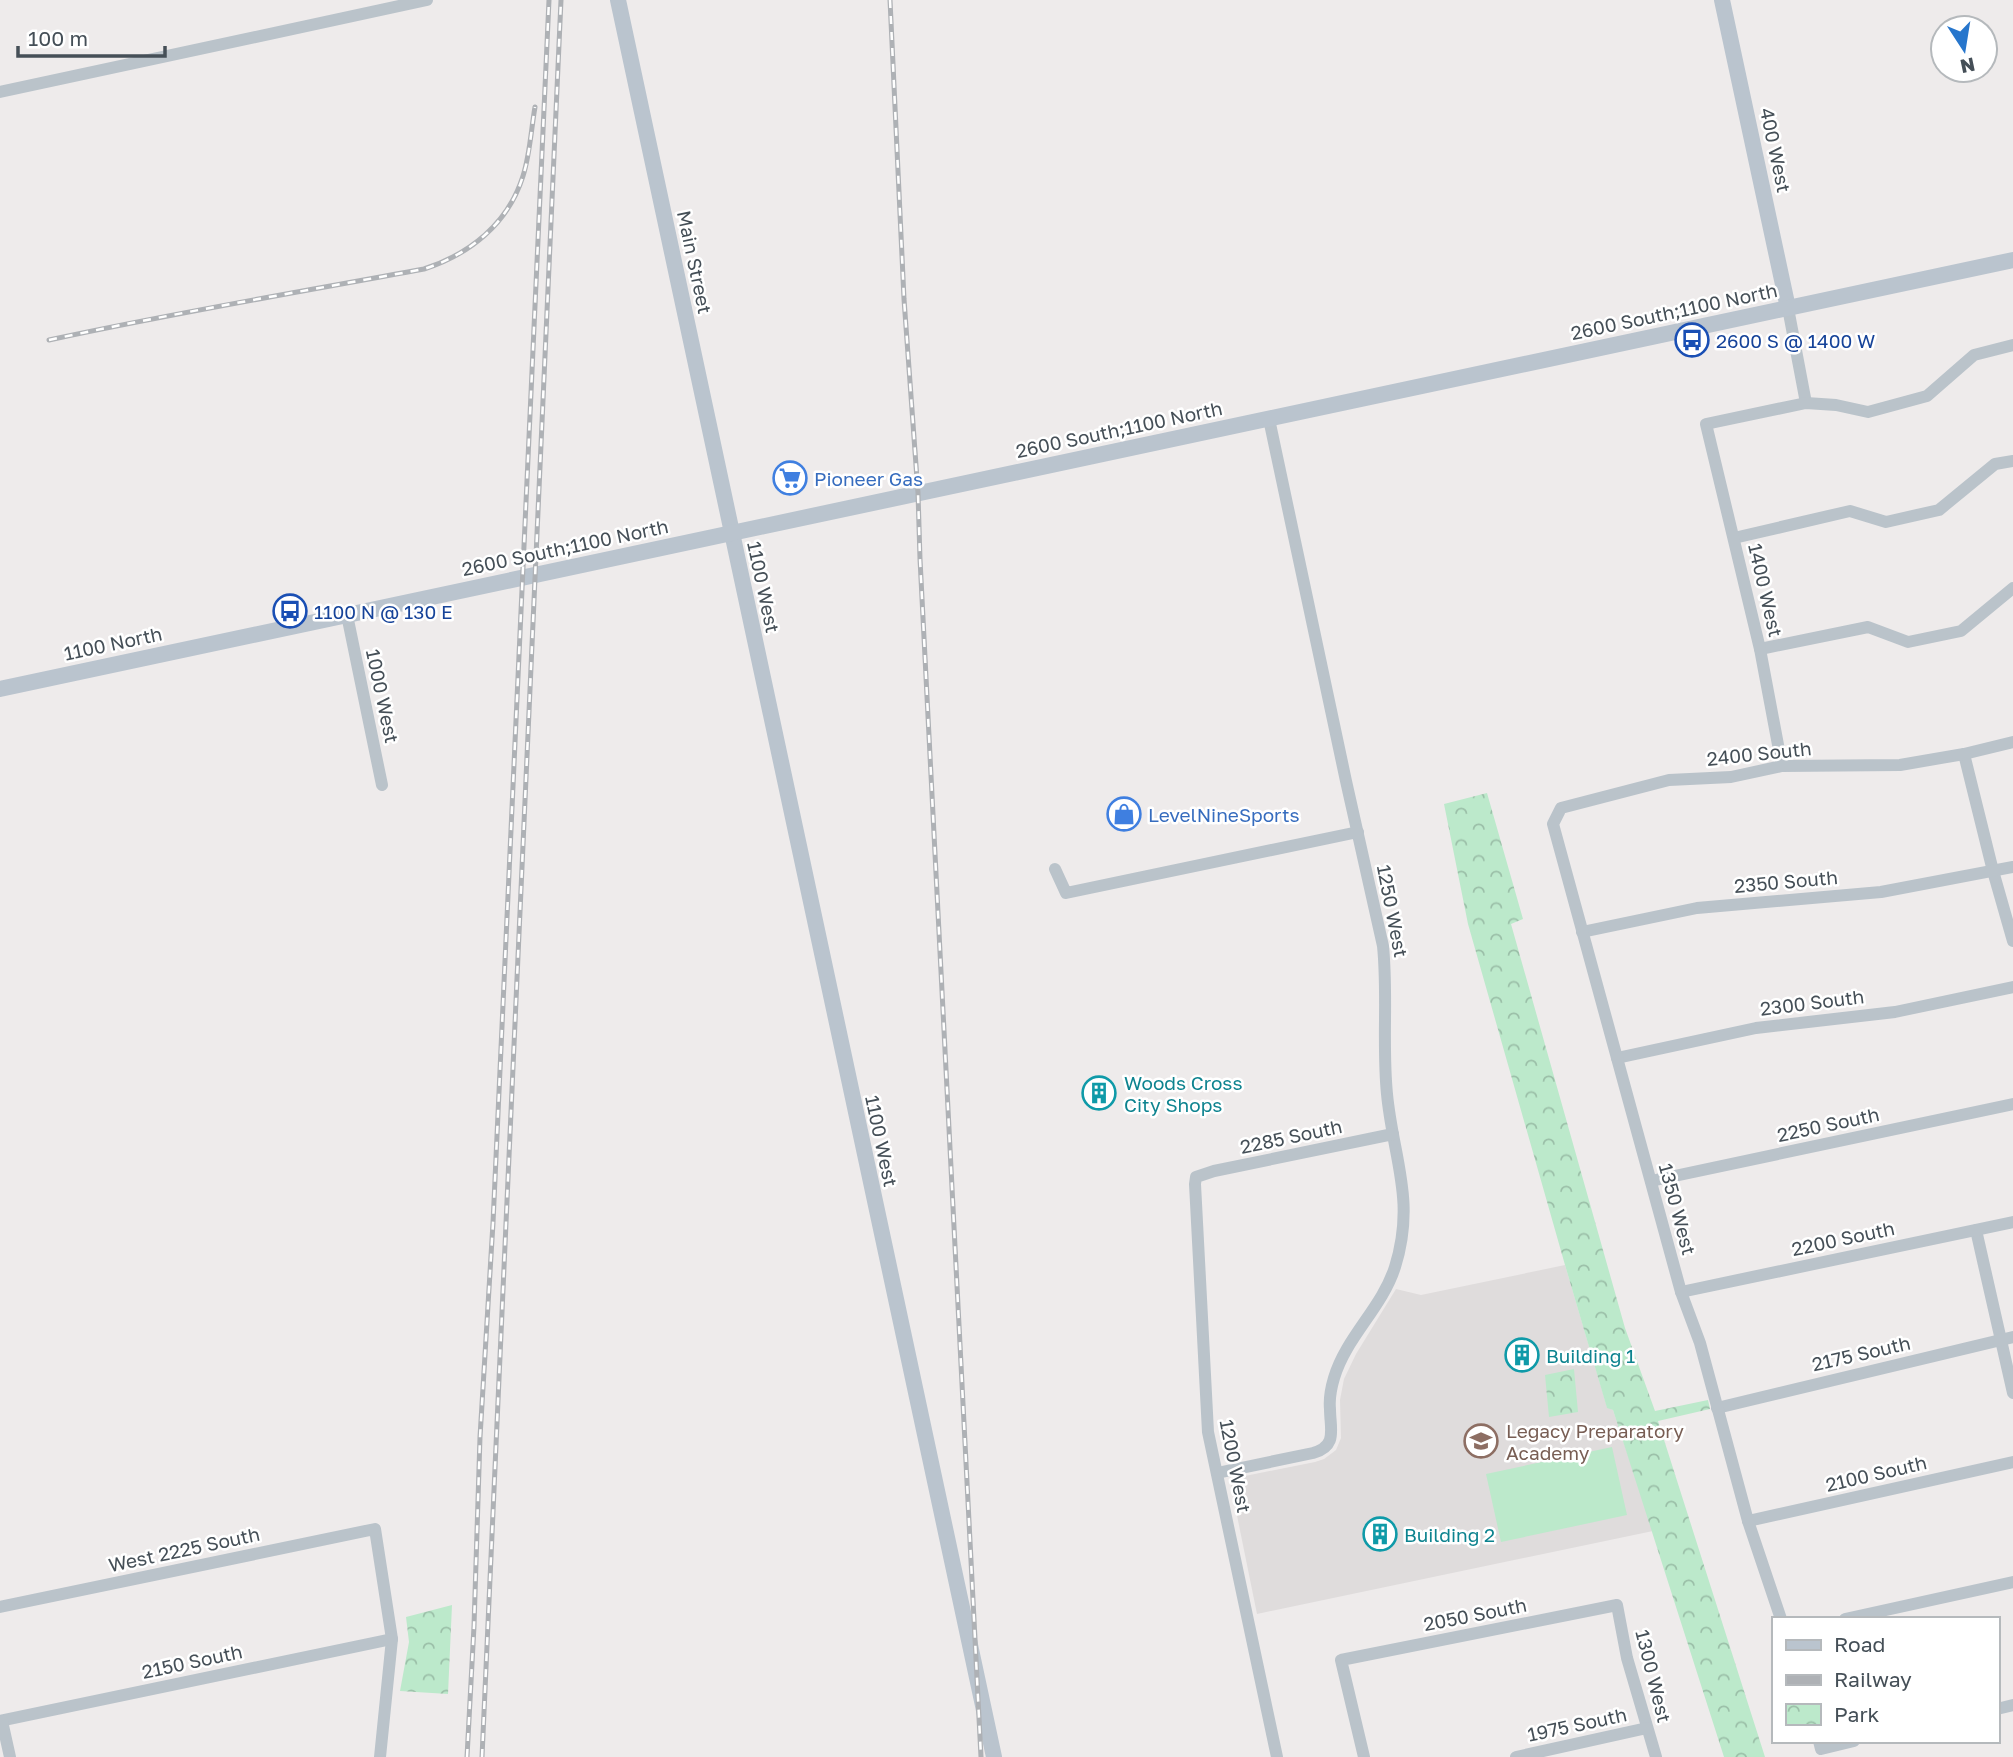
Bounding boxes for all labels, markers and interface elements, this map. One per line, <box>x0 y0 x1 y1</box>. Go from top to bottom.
scale bar <box>18 14 164 58</box>
north arrow <box>1929 14 1999 84</box>
text: 100 m <box>28 25 88 51</box>
text: N <box>1958 53 1977 79</box>
street label: 400 West <box>1756 106 1796 194</box>
street label: Main Street <box>673 208 717 316</box>
street label: 2600 South;1100 North <box>1569 278 1779 344</box>
bus stop icon: 2600 S @ 1400 W <box>1673 321 1711 359</box>
place label: 2600 S @ 1400 W <box>1716 329 1875 352</box>
street label: 2600 South;1100 North <box>1014 396 1224 462</box>
supermarket icon: Pioneer Gas <box>771 459 809 497</box>
place label: Pioneer Gas <box>814 467 923 490</box>
street label: 2600 South;1100 North <box>460 514 670 580</box>
street label: 1100 West <box>743 539 785 635</box>
street label: 1400 West <box>1744 541 1788 639</box>
bus stop icon: 1100 N @ 130 E <box>271 592 309 630</box>
place label: 1100 N @ 130 E <box>314 600 453 623</box>
street label: 1100 North <box>62 621 164 665</box>
street label: 1000 West <box>362 647 404 745</box>
street label: 2400 South <box>1705 736 1813 770</box>
shop icon: LevelNineSports <box>1105 795 1143 833</box>
place label: LevelNineSports <box>1148 803 1300 826</box>
street label: 1250 West <box>1373 863 1413 959</box>
street label: 2350 South <box>1733 865 1839 897</box>
street label: 2300 South <box>1759 984 1865 1020</box>
place label: Woods Cross City Shops <box>1124 1071 1242 1116</box>
building icon: Woods Cross City Shops <box>1080 1074 1118 1112</box>
street label: 1100 West <box>861 1093 903 1189</box>
street label: 2250 South <box>1775 1102 1881 1146</box>
street label: 2285 South <box>1238 1114 1344 1158</box>
street label: 1350 West <box>1655 1161 1701 1257</box>
street label: 2200 South <box>1789 1216 1897 1260</box>
street label: 2175 South <box>1809 1330 1913 1376</box>
building icon: Building 1 <box>1503 1336 1541 1374</box>
place label: Building 1 <box>1546 1344 1635 1367</box>
street label: 1200 West <box>1216 1417 1256 1515</box>
place label: Legacy Preparatory Academy <box>1506 1419 1684 1464</box>
school or university icon: Legacy Preparatory Academy <box>1462 1422 1500 1460</box>
street label: 2100 South <box>1823 1450 1929 1496</box>
building icon: Building 2 <box>1361 1515 1399 1553</box>
street label: West 2225 South <box>106 1522 262 1576</box>
place label: Building 2 <box>1404 1523 1495 1546</box>
street label: 2050 South <box>1421 1593 1529 1635</box>
legend <box>1772 1617 1999 1743</box>
street label: 1300 West <box>1631 1627 1677 1725</box>
text: Road <box>1834 1631 1885 1657</box>
street label: 2150 South <box>140 1639 244 1683</box>
text: Railway <box>1834 1666 1912 1692</box>
text: Park <box>1834 1701 1880 1727</box>
street label: 1975 South <box>1525 1702 1629 1746</box>

